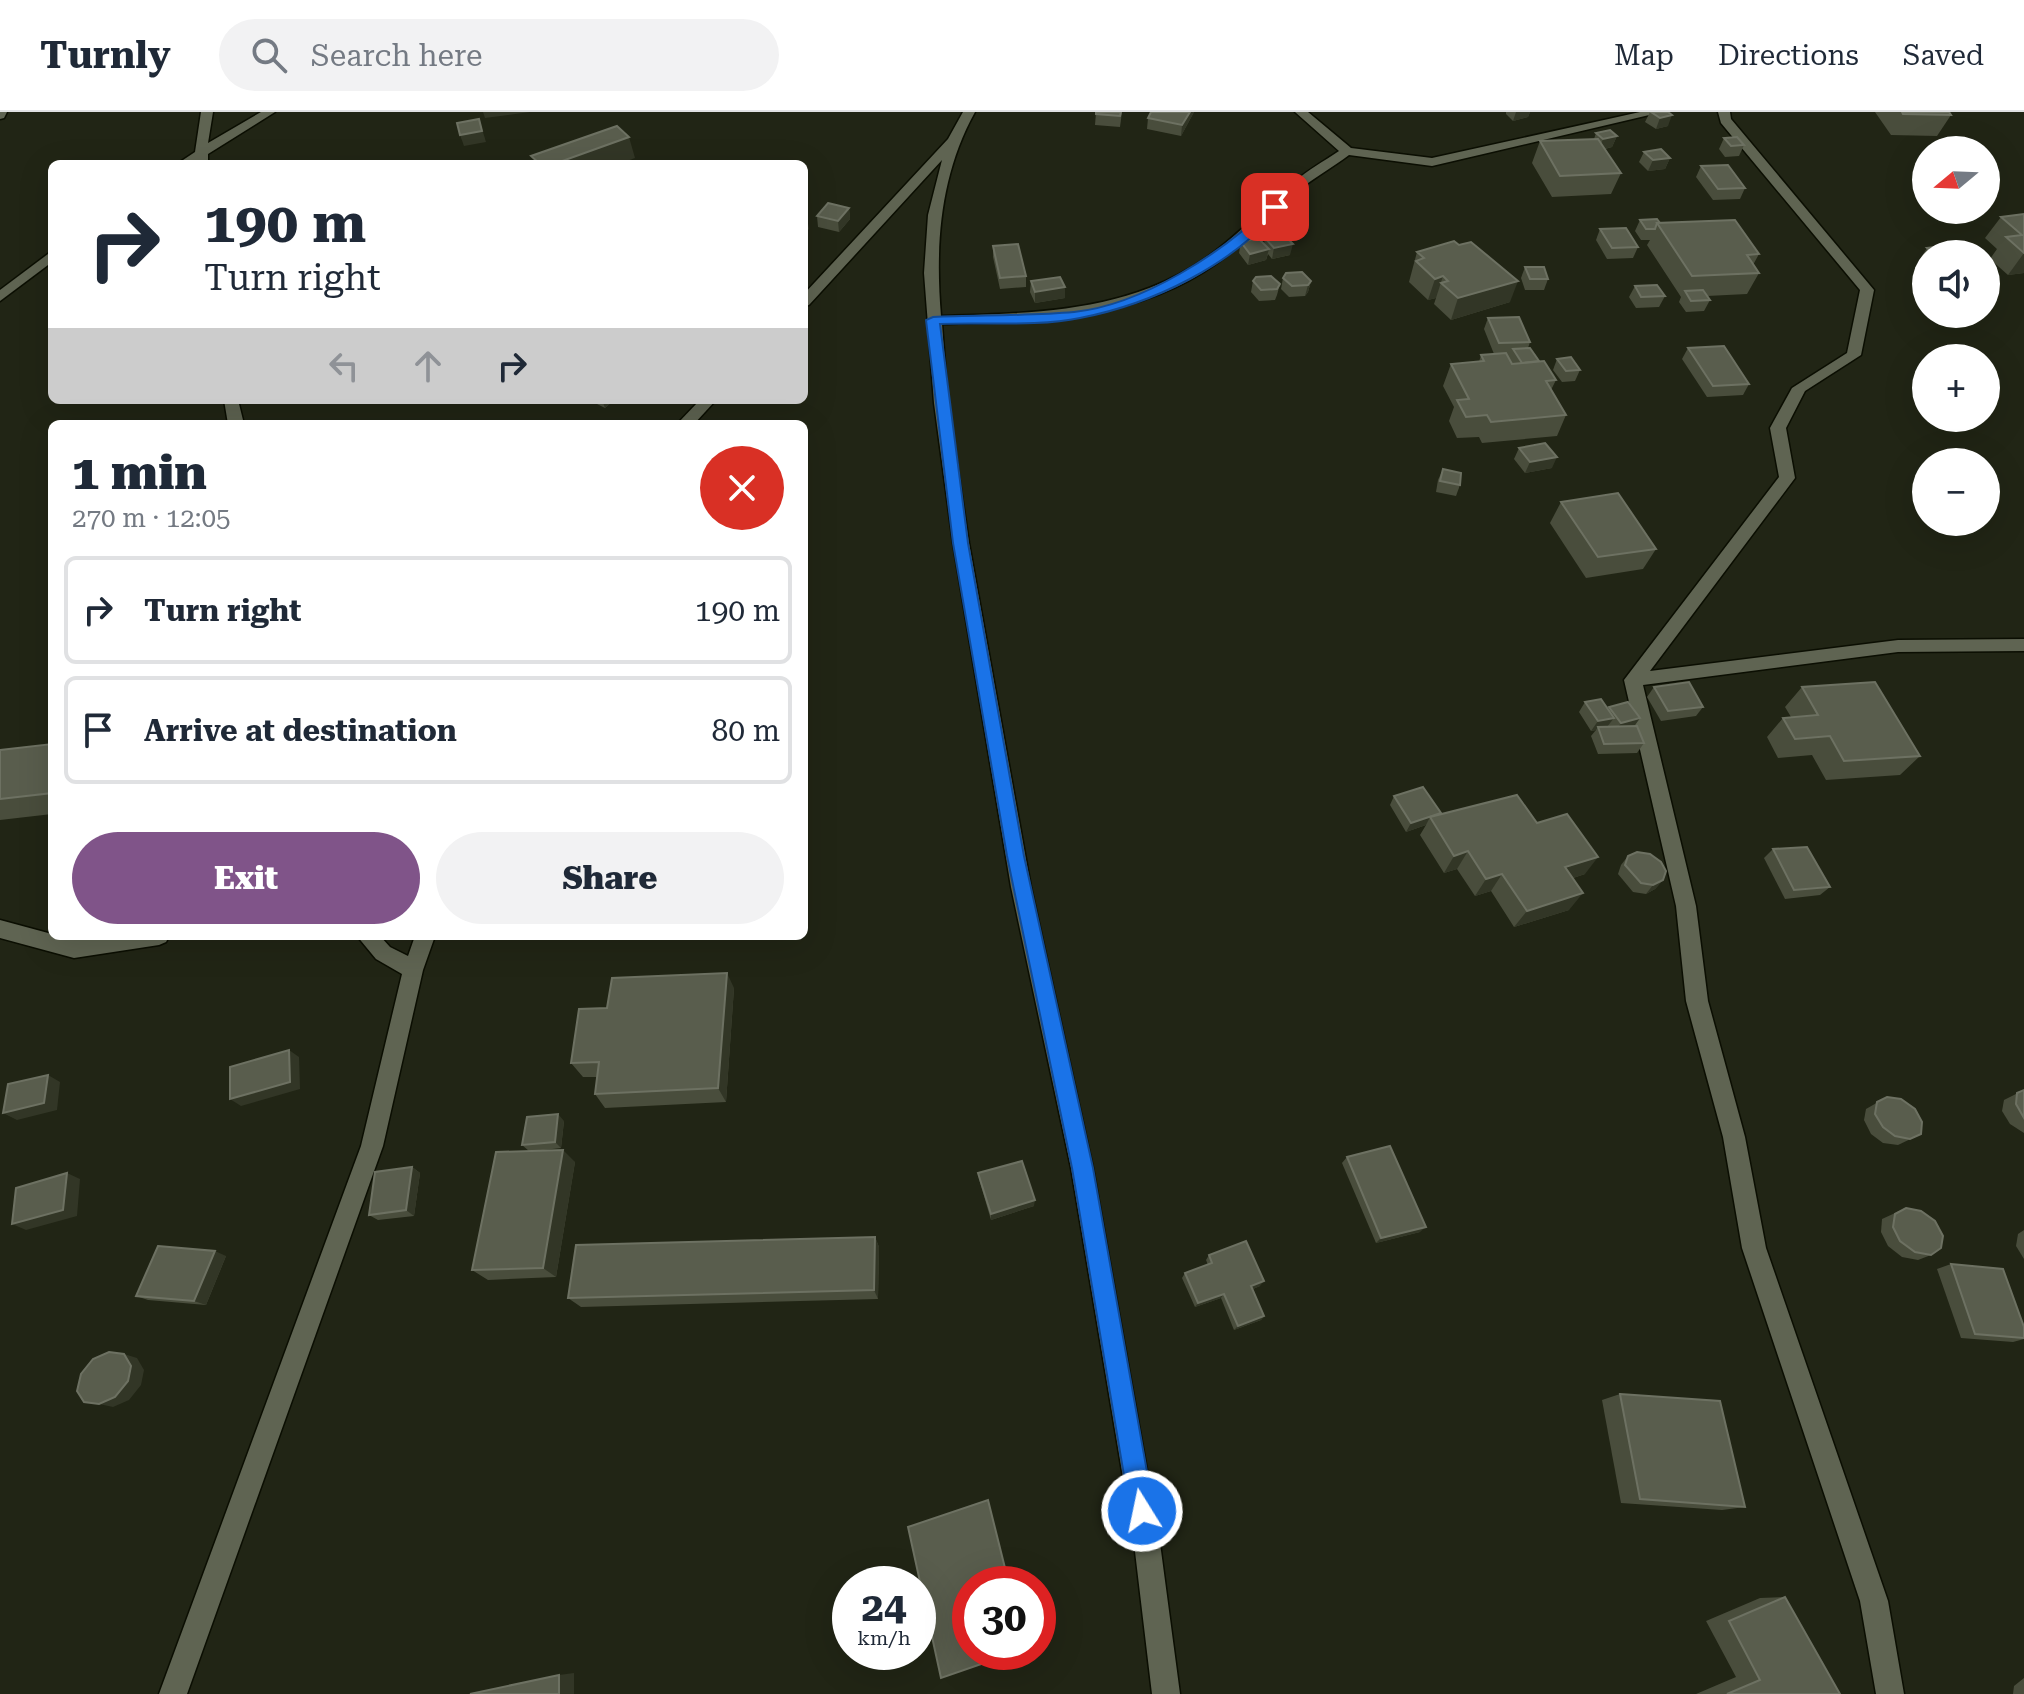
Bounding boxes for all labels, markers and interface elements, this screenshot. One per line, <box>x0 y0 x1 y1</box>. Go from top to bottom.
search box <box>219 19 779 91</box>
text: Turnly <box>40 33 171 77</box>
icon: search <box>247 33 291 77</box>
text: Search here <box>311 38 483 73</box>
text: Map <box>1614 39 1674 72</box>
text: Directions <box>1718 39 1859 72</box>
text: Saved <box>1903 39 1984 72</box>
north arrow <box>1912 136 2000 224</box>
map controls <box>1912 136 2000 536</box>
pin <box>1241 173 1309 241</box>
icon: arrive <box>1253 185 1297 229</box>
text: 190 m <box>204 190 366 256</box>
icon: right <box>72 192 176 296</box>
button: sound <box>1912 240 2000 328</box>
text: Turn right <box>204 257 381 299</box>
icon: left <box>322 344 366 388</box>
icon: ahead <box>406 344 450 388</box>
icon: right <box>490 344 534 388</box>
button: + <box>1912 344 2000 432</box>
text: 1 min <box>72 445 207 501</box>
button: close <box>700 446 784 530</box>
button: − <box>1912 448 2000 536</box>
text: 270 m · 12:05 <box>72 503 231 533</box>
icon: right <box>76 588 120 632</box>
text: Turn right <box>144 593 301 628</box>
text: 190 m <box>695 593 780 628</box>
icon: arrive <box>76 708 120 752</box>
text: Arrive at destination <box>144 713 457 748</box>
text: 80 m <box>711 713 780 748</box>
button: Exit <box>72 832 420 924</box>
button: Share <box>436 832 784 924</box>
position arrow <box>1100 1469 1184 1553</box>
speed limit sign: 30 <box>952 1566 1056 1670</box>
text: 24 <box>862 1584 906 1631</box>
text: km/h <box>857 1626 911 1650</box>

